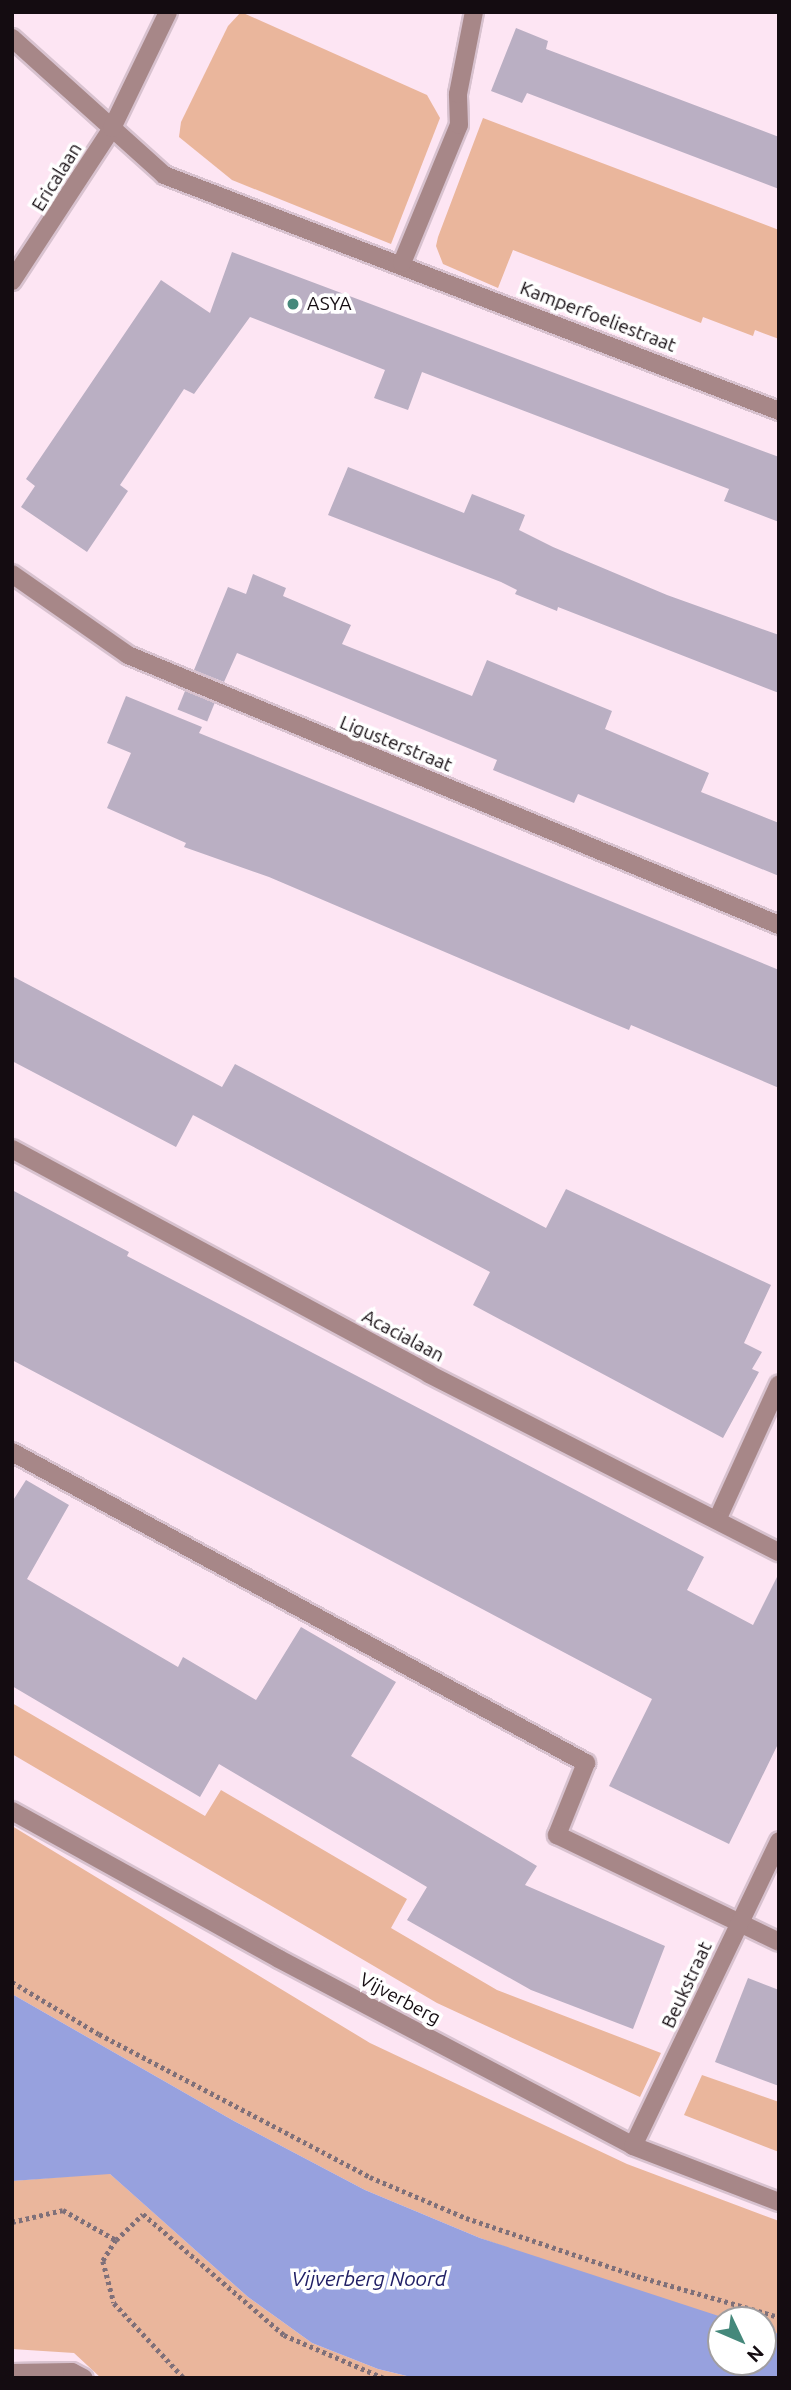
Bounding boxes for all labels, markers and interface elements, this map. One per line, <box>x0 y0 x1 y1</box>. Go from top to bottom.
street label: Ericalaan <box>27 139 87 215</box>
street label: Kamperfoeliestraat <box>517 277 679 357</box>
place label: ASYA <box>307 293 352 315</box>
marker: ASYA <box>285 296 301 312</box>
street label: Ligusterstraat <box>336 711 456 777</box>
street label: Acacialaan <box>358 1305 448 1367</box>
street label: Beukstraat <box>657 1938 717 2032</box>
street label: Vijverberg <box>356 1968 444 2030</box>
water label: Vijverberg Noord <box>291 2265 447 2291</box>
north arrow <box>707 2306 777 2376</box>
text: N <box>743 2341 769 2367</box>

